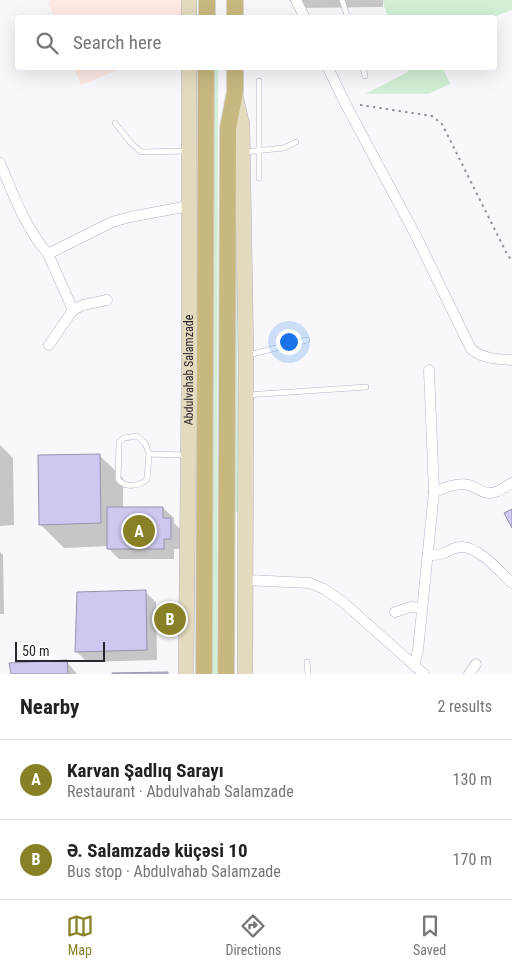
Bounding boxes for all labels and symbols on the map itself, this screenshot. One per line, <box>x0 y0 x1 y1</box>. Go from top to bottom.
street label: Abdulvahab Salamzade <box>182 314 196 425</box>
your location <box>276 329 302 355</box>
pin: A <box>123 512 155 550</box>
pin: B <box>154 600 186 638</box>
scale bar <box>15 639 105 662</box>

